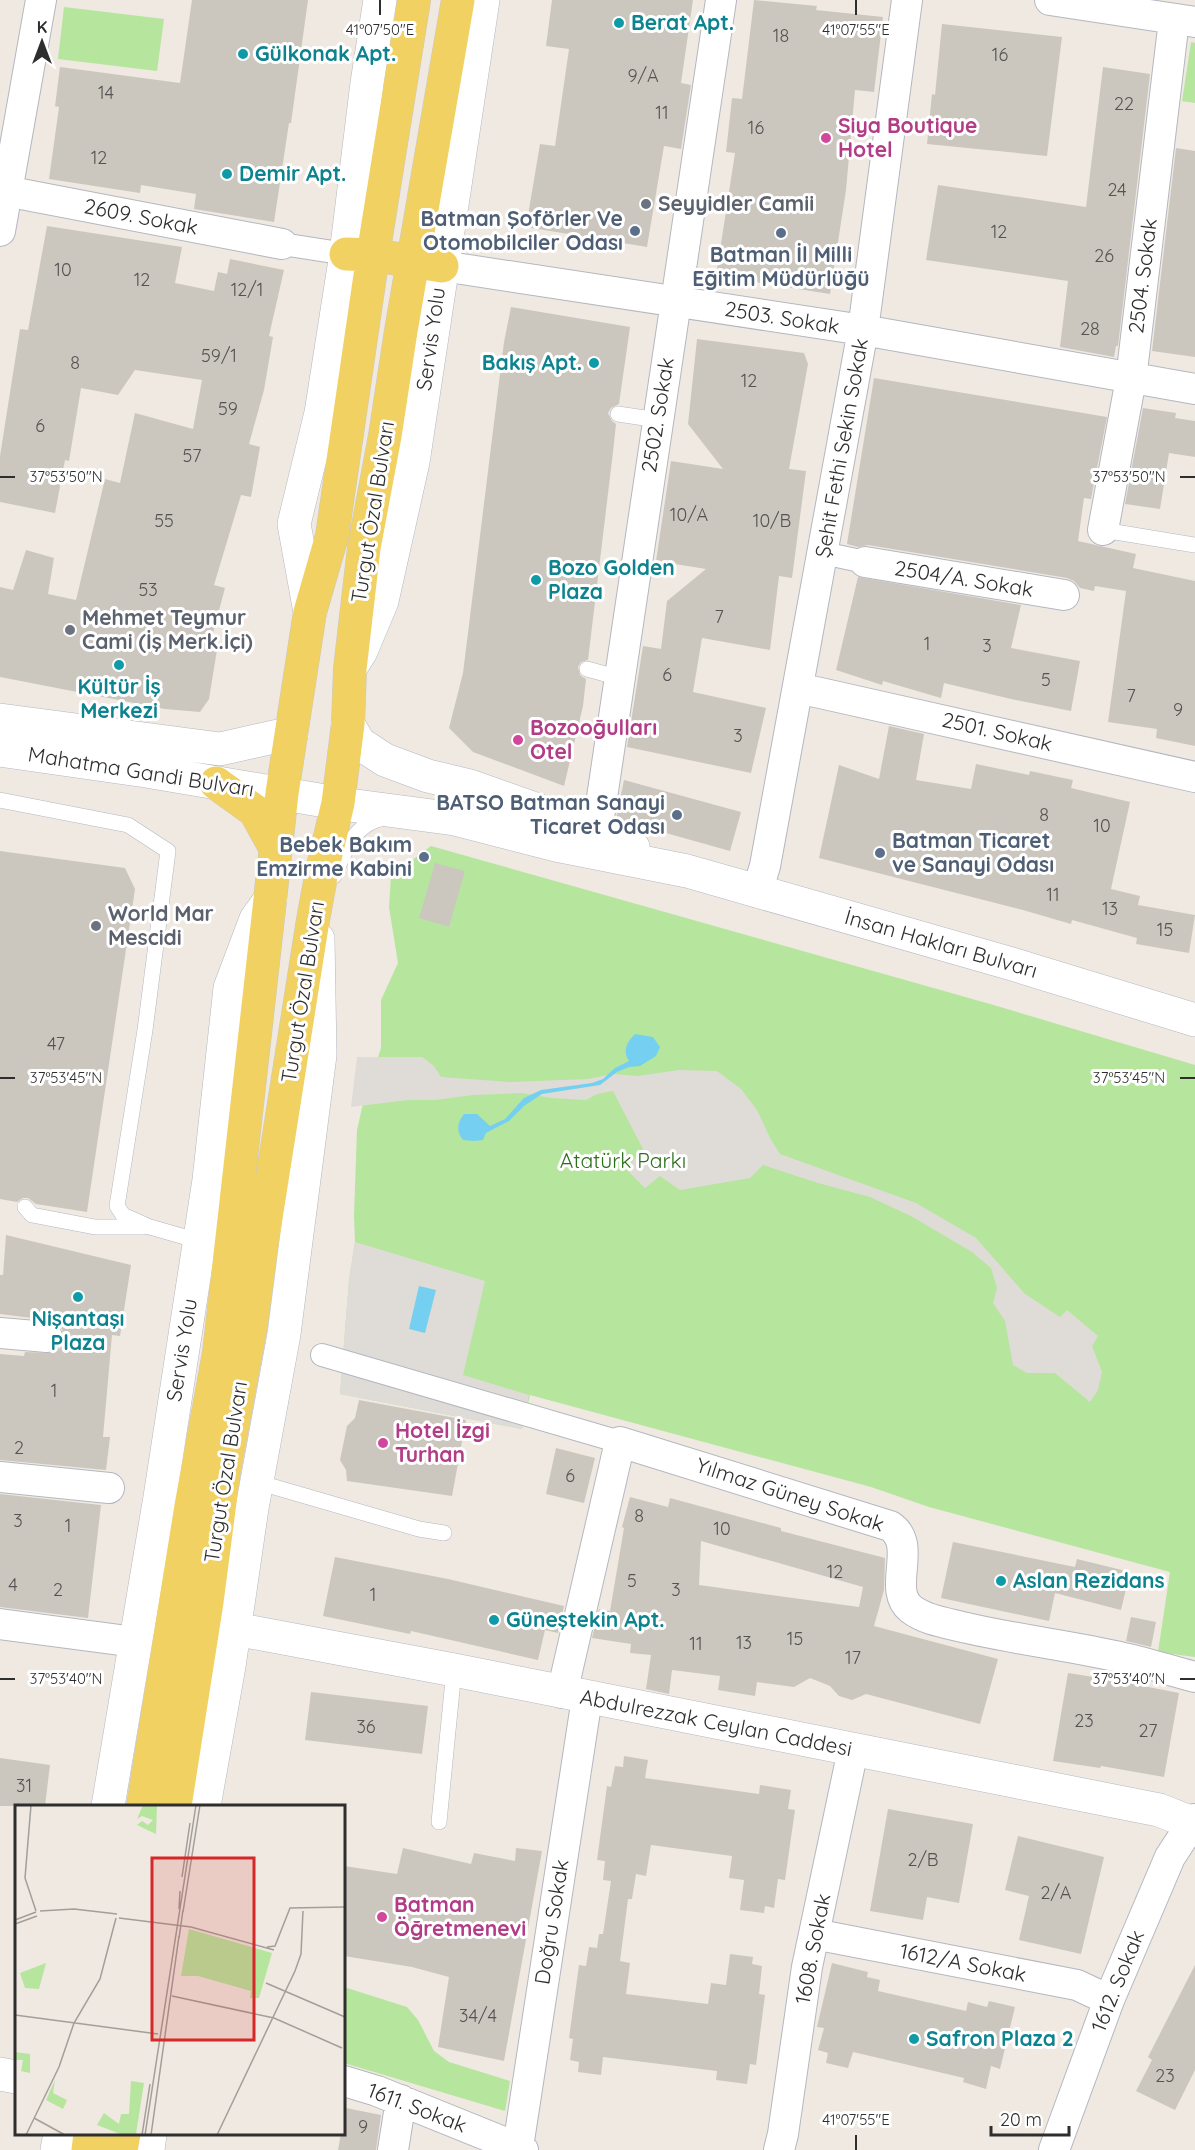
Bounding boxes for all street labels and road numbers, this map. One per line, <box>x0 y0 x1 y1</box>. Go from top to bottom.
street label: 2609. Sokak <box>82 192 200 240</box>
street label: 2504. Sokak <box>1122 217 1162 335</box>
street label: Servis Yolu <box>410 285 450 392</box>
street label: 2503. Sokak <box>723 295 841 339</box>
street label: Şehit Fethi Sekin Sokak <box>809 336 873 560</box>
street label: 2502. Sokak <box>635 355 679 474</box>
street label: Turgut Özal Bulvarı <box>345 419 399 604</box>
street label: 2504/A. Sokak <box>893 554 1035 602</box>
street label: 2501. Sokak <box>939 706 1055 756</box>
street label: Mahatma Gandi Bulvarı <box>26 740 256 802</box>
street label: Turgut Özal Bulvarı <box>275 899 329 1084</box>
street label: İnsan Hakları Bulvarı <box>842 903 1041 983</box>
street label: Servis Yolu <box>160 1296 202 1403</box>
street label: Turgut Özal Bulvarı <box>198 1379 252 1564</box>
street label: Yılmaz Güney Sokak <box>693 1451 888 1537</box>
street label: Abdulrezzak Ceylan Caddesi <box>578 1683 854 1761</box>
street label: Doğru Sokak <box>528 1857 574 1986</box>
street label: 1608. Sokak <box>789 1891 835 2006</box>
street label: 1612. Sokak <box>1085 1926 1149 2035</box>
street label: 1612/A Sokak <box>898 1937 1029 1987</box>
street label: 1611. Sokak <box>364 2076 470 2138</box>

